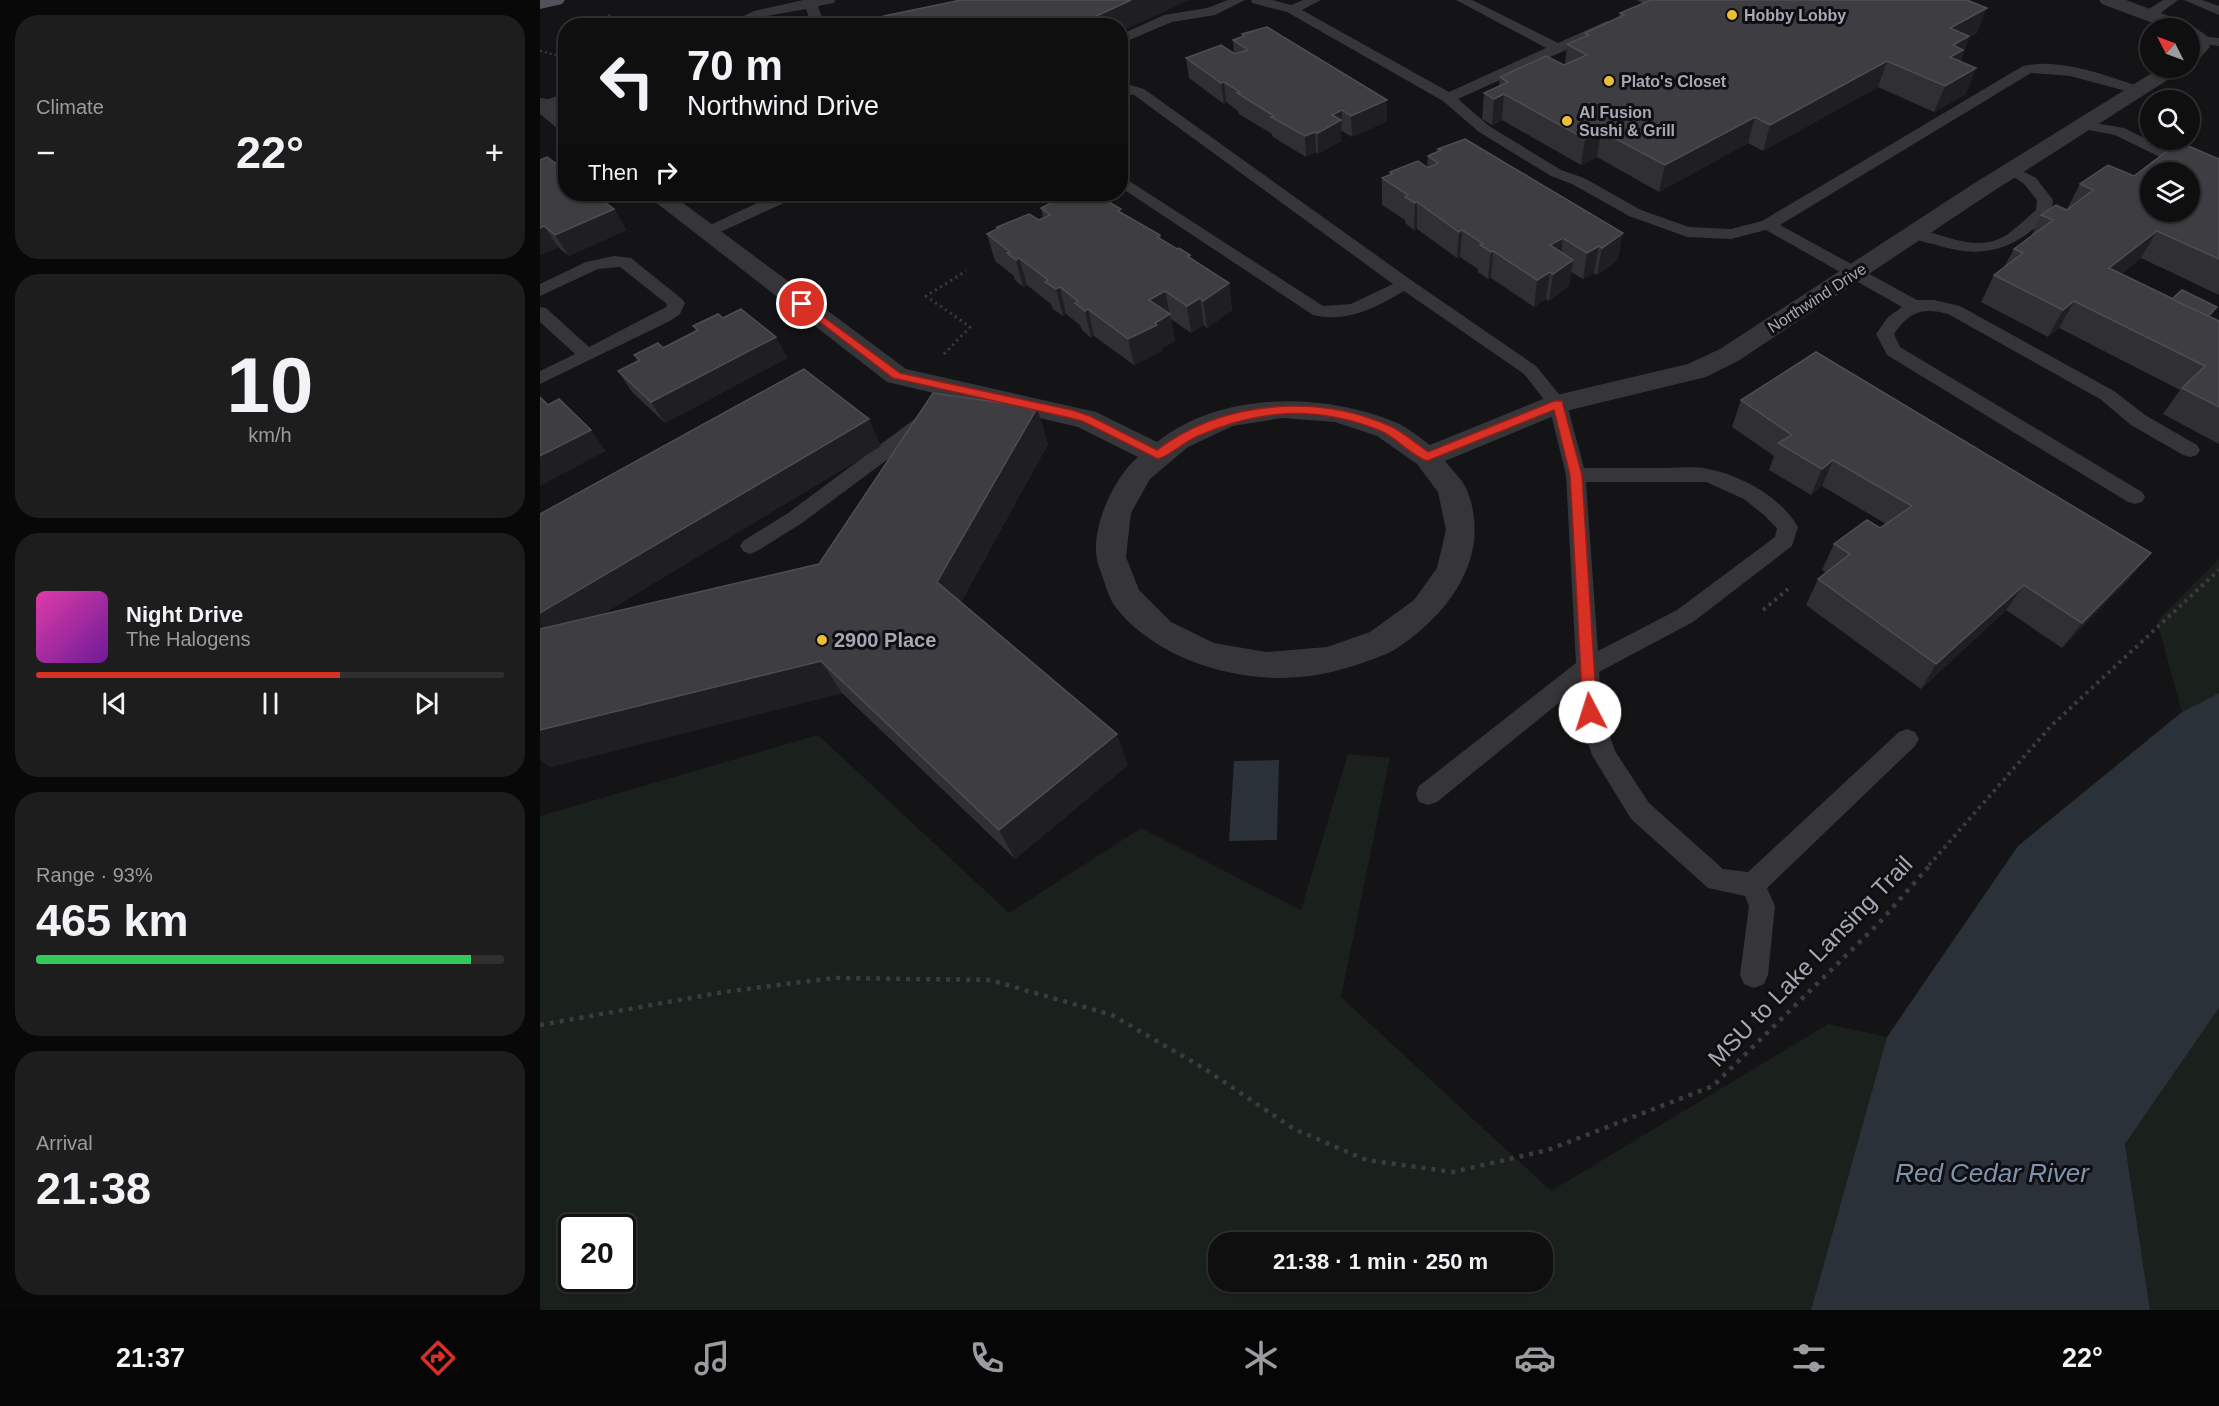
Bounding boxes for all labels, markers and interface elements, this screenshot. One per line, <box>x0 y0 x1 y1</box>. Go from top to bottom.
place label: Hobby Lobby <box>1744 7 1846 24</box>
marker: Hobby Lobby <box>1725 8 1739 22</box>
north arrow <box>2140 18 2200 78</box>
map controls <box>2140 18 2200 222</box>
icon: left <box>588 42 666 120</box>
text: 70 m <box>687 42 783 89</box>
place label: Plato's Closet <box>1621 73 1727 90</box>
marker: Plato's Closet <box>1602 74 1616 88</box>
button: search <box>2140 90 2200 150</box>
text: Northwind Drive <box>687 91 879 121</box>
text: Climate <box>36 96 104 118</box>
place label: AI Fusion Sushi & Grill <box>1579 104 1675 139</box>
marker: AI Fusion Sushi & Grill <box>1560 114 1574 128</box>
text: 22° <box>236 127 304 178</box>
text: − <box>36 134 55 171</box>
text: + <box>485 134 504 171</box>
icon: right <box>650 156 683 189</box>
text: Then <box>588 160 638 185</box>
button: layers <box>2140 162 2200 222</box>
street label: Northwind Drive <box>1765 260 1869 336</box>
pin <box>776 278 827 329</box>
icon: arrive <box>785 287 818 320</box>
text: 10 <box>227 341 313 429</box>
text: km/h <box>248 424 292 446</box>
text: Night Drive <box>126 602 243 627</box>
text: The Halogens <box>126 628 251 650</box>
place label: 2900 Place <box>834 629 936 651</box>
marker: 2900 Place <box>815 633 829 647</box>
position arrow <box>1558 680 1622 744</box>
icon: previous <box>98 687 131 720</box>
icon: pause <box>254 687 287 720</box>
icon: next <box>410 687 443 720</box>
street label: MSU to Lake Lansing Trail <box>1703 850 1917 1072</box>
text: Range · 93% <box>36 864 153 886</box>
text: 465 km <box>36 895 189 946</box>
text: Arrival <box>36 1132 93 1154</box>
water label: Red Cedar River <box>1895 1158 2090 1188</box>
text: 21:38 <box>36 1163 151 1214</box>
speed limit sign: 20 <box>558 1214 636 1292</box>
text: 21:38 · 1 min · 250 m <box>1273 1249 1488 1274</box>
icon: directions <box>417 1337 459 1379</box>
icon: music <box>691 1337 733 1379</box>
icon: phone <box>966 1337 1008 1379</box>
icon: climate <box>1240 1337 1282 1379</box>
icon: car <box>1514 1337 1556 1379</box>
icon: filters <box>1788 1337 1830 1379</box>
text: 21:37 <box>116 1343 185 1373</box>
text: 22° <box>2062 1343 2103 1373</box>

